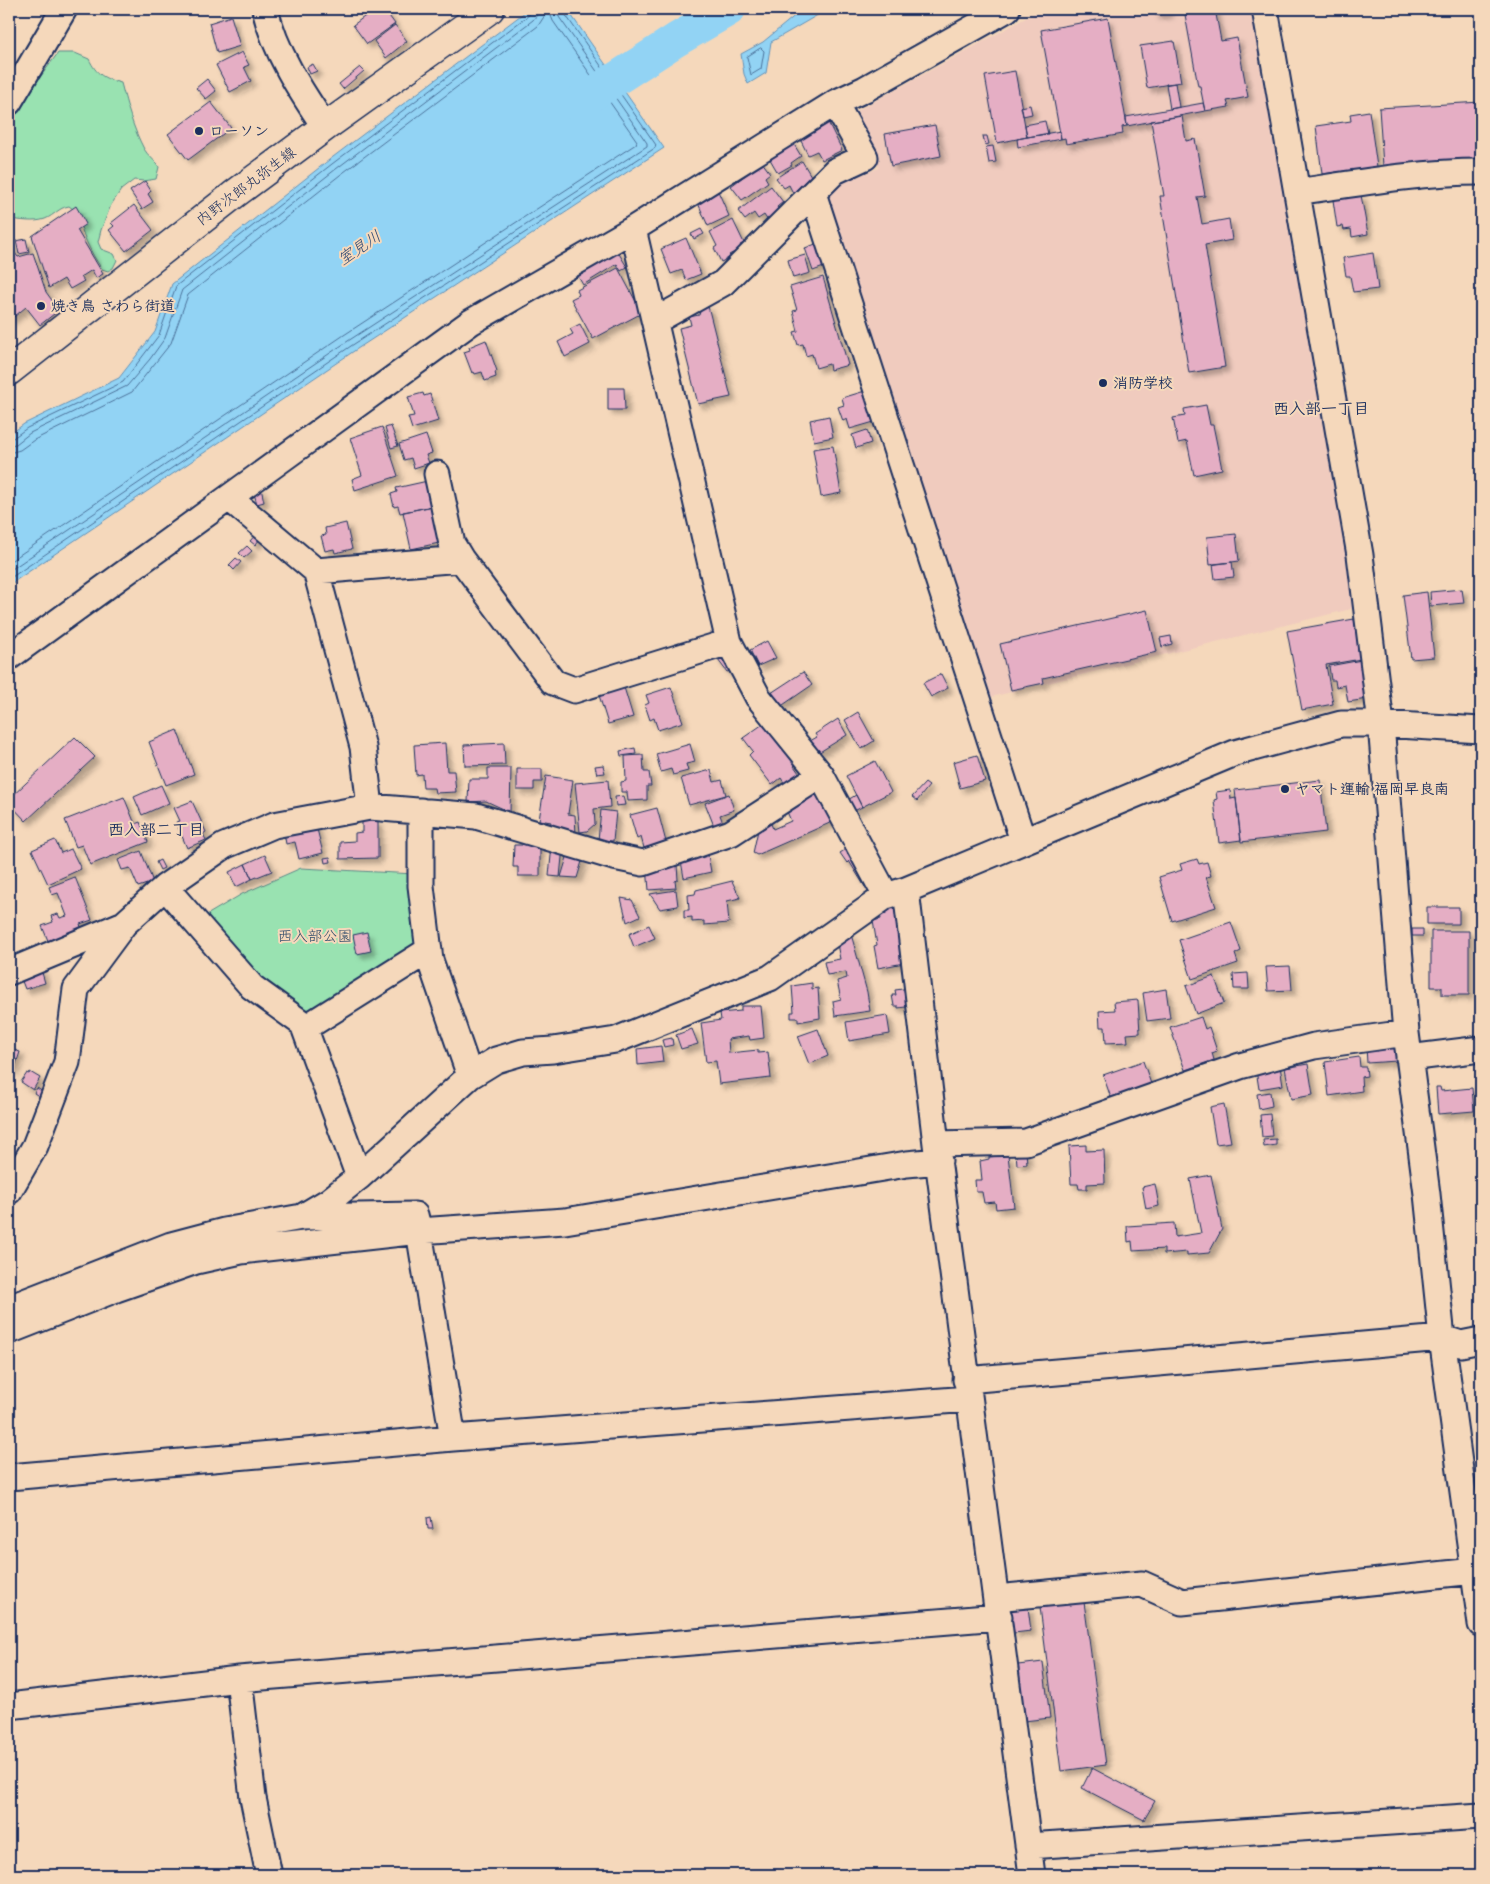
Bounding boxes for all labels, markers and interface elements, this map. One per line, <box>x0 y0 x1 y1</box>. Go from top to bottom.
place label: ローソン <box>209 122 269 141</box>
marker: ローソン <box>193 125 205 137</box>
street label: 内野次郎丸弥生線 <box>193 143 300 230</box>
water label: 室見川 <box>335 227 385 270</box>
place label: 焼き鳥 さわら街道 <box>51 297 175 316</box>
marker: 焼き鳥 さわら街道 <box>35 300 47 312</box>
place label: 消防学校 <box>1113 374 1173 393</box>
marker: 消防学校 <box>1097 377 1109 389</box>
district label: 西入部一丁目 <box>1273 400 1369 419</box>
place label: ヤマト運輸 福岡早良南 <box>1295 780 1449 799</box>
marker: ヤマト運輸 福岡早良南 <box>1279 783 1291 795</box>
district label: 西入部二丁目 <box>108 821 204 840</box>
park label: 西入部公園 <box>277 927 353 946</box>

